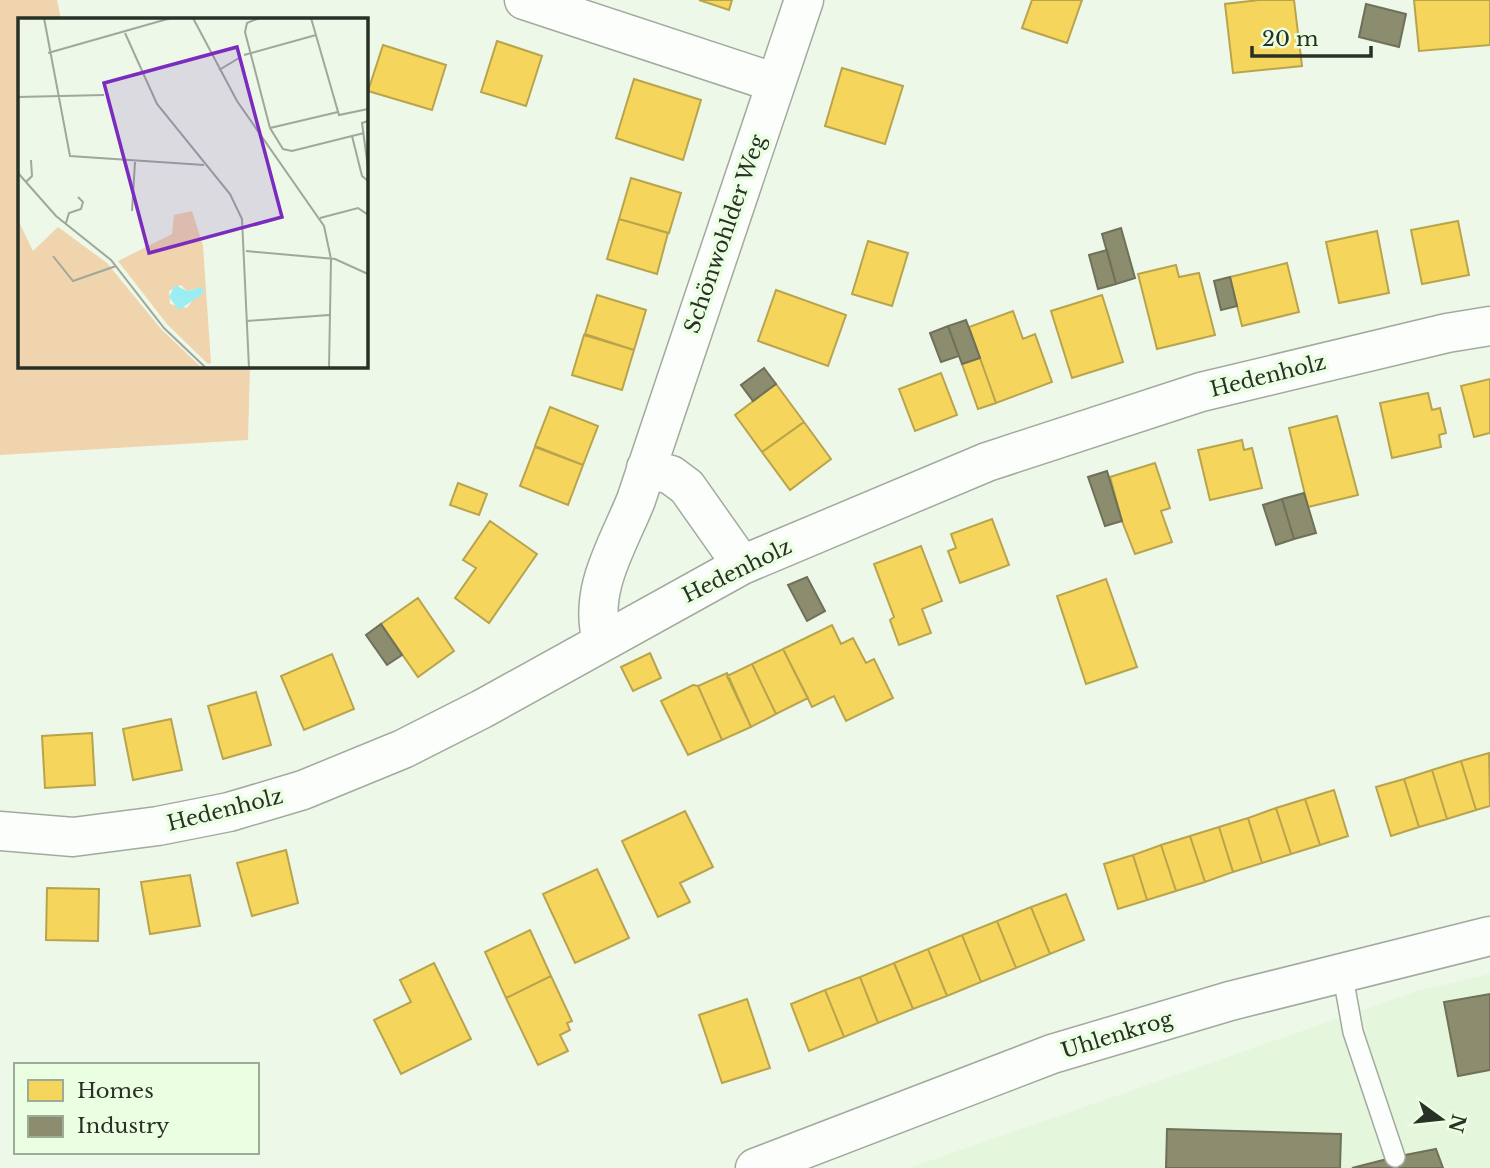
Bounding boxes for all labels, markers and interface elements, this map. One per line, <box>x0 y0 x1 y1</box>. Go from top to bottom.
scale bar <box>1252 14 1371 58</box>
inset map <box>18 18 368 368</box>
text: 20 m <box>1262 26 1319 52</box>
street label: Schönwohlder Weg <box>679 131 771 337</box>
street label: Hedenholz <box>1207 349 1329 403</box>
street label: Hedenholz <box>678 533 796 609</box>
street label: Hedenholz <box>164 783 286 837</box>
street label: Uhlenkrog <box>1058 1006 1176 1064</box>
legend <box>14 1063 259 1154</box>
text: Homes <box>77 1078 154 1104</box>
north arrow <box>1406 1084 1476 1154</box>
text: N <box>1443 1112 1470 1135</box>
text: Industry <box>77 1113 170 1139</box>

